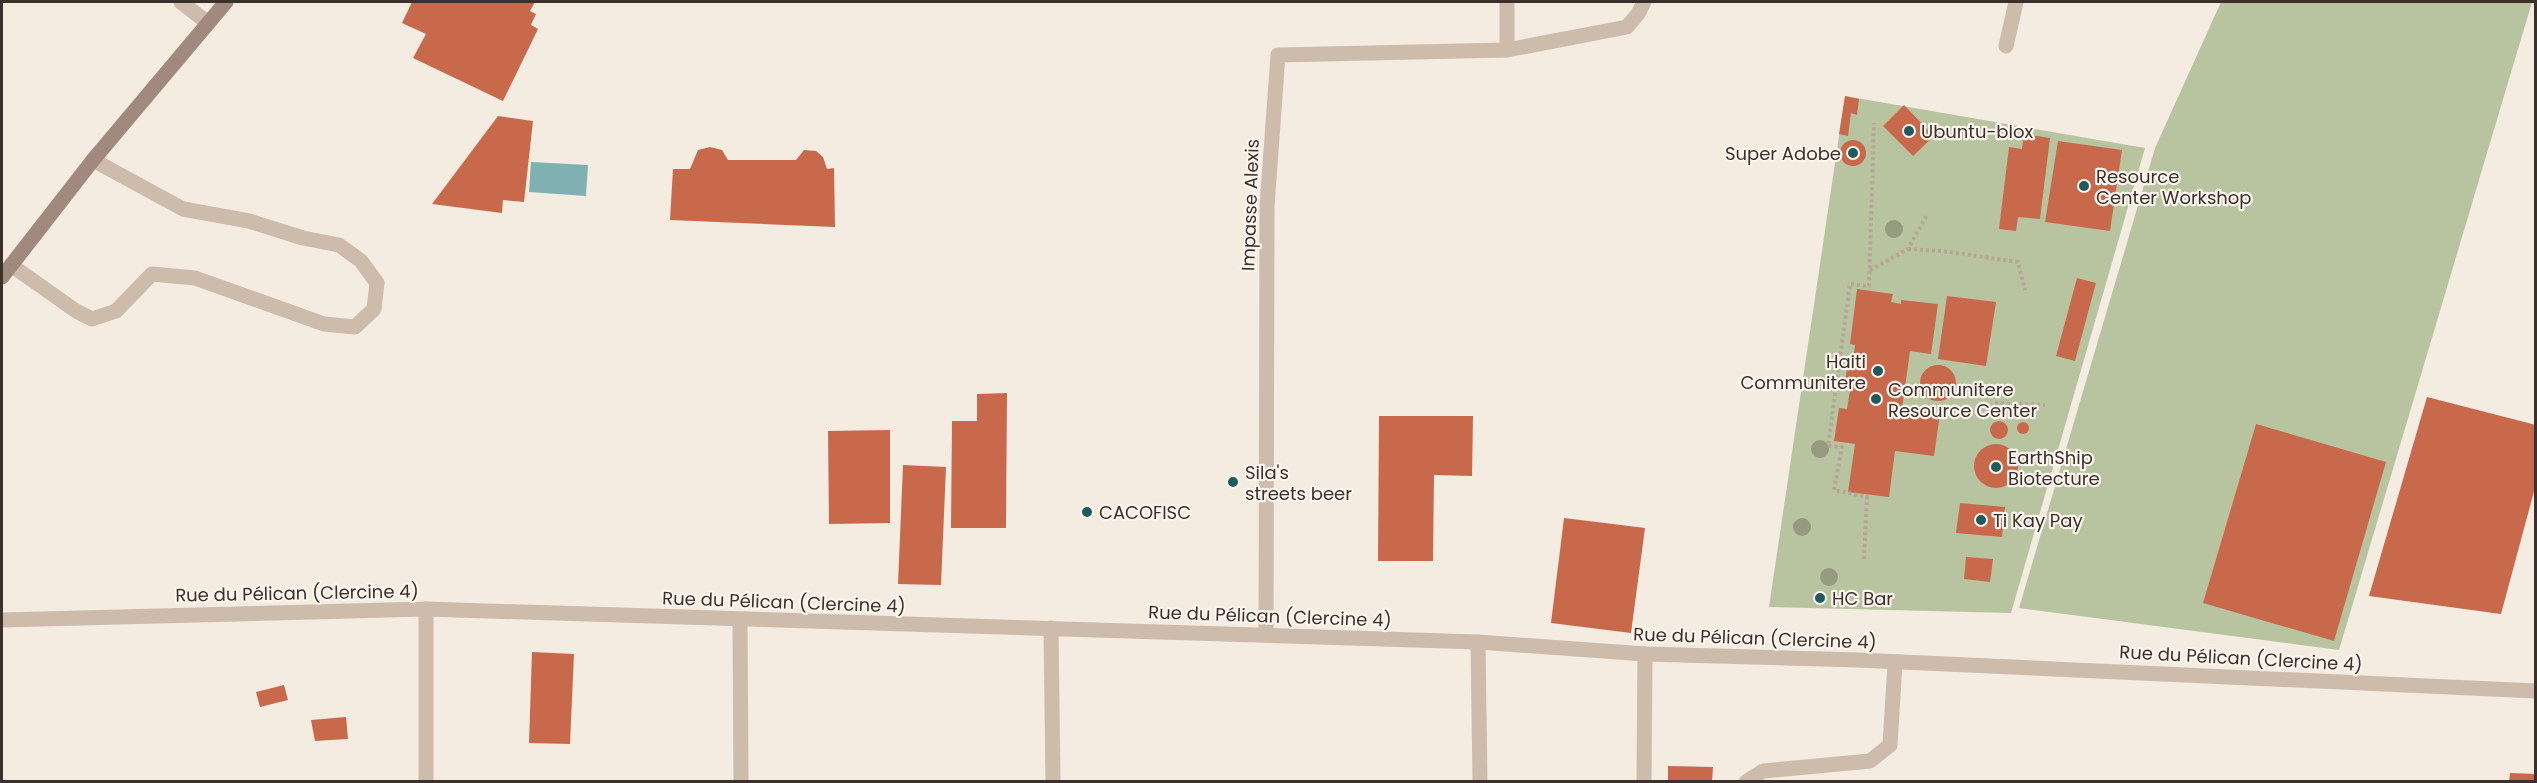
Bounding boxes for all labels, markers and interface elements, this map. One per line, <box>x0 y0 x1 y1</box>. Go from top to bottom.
place label: Ubuntu-blox <box>1921 119 2033 144</box>
marker: Ubuntu-blox <box>1902 124 1916 138</box>
street label: Impasse Alexis <box>1235 138 1265 272</box>
place label: Super Adobe <box>1725 141 1841 166</box>
marker: Super Adobe <box>1846 146 1860 160</box>
place label: Resource Center Workshop <box>2096 164 2251 210</box>
marker: Resource Center Workshop <box>2077 179 2091 193</box>
place label: Haiti Communitere <box>1740 349 1866 395</box>
marker: Haiti Communitere <box>1871 364 1885 378</box>
place label: Communitere Resource Center <box>1888 377 2037 423</box>
marker: Communitere Resource Center <box>1869 392 1883 406</box>
place label: EarthShip Biotecture <box>2008 445 2100 491</box>
place label: Sila's streets beer <box>1245 460 1352 506</box>
marker: EarthShip Biotecture <box>1989 460 2003 474</box>
marker: Sila's streets beer <box>1226 475 1240 489</box>
place label: CACOFISC <box>1099 500 1191 525</box>
marker: CACOFISC <box>1080 505 1094 519</box>
place label: Ti Kay Pay <box>1993 508 2083 533</box>
marker: Ti Kay Pay <box>1974 513 1988 527</box>
street label: Rue du Pélican (Clercine 4) <box>175 578 419 608</box>
street label: Rue du Pélican (Clercine 4) <box>662 585 906 619</box>
place label: HC Bar <box>1832 586 1893 611</box>
marker: HC Bar <box>1813 591 1827 605</box>
street label: Rue du Pélican (Clercine 4) <box>1148 599 1392 633</box>
street label: Rue du Pélican (Clercine 4) <box>1633 621 1877 655</box>
street label: Rue du Pélican (Clercine 4) <box>2119 639 2363 677</box>

